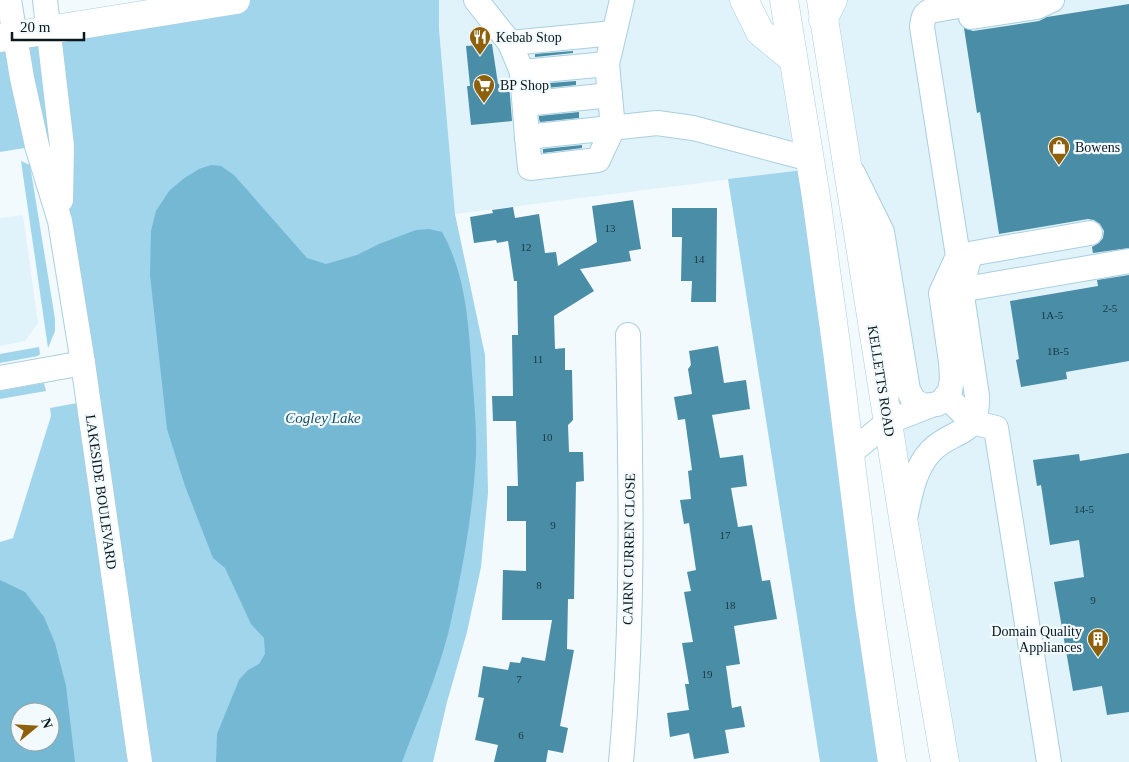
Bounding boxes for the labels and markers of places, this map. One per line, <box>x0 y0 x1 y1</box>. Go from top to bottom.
restaurant icon: Kebab Stop <box>468 25 492 56</box>
place label: Kebab Stop <box>496 30 562 45</box>
supermarket icon: BP Shop <box>472 73 496 104</box>
place label: BP Shop <box>500 78 549 93</box>
shop icon: Bowens <box>1047 135 1071 166</box>
place label: Bowens <box>1075 140 1120 155</box>
place label: Domain Quality Appliances <box>991 624 1082 655</box>
building icon: Domain Quality Appliances <box>1086 627 1110 658</box>

